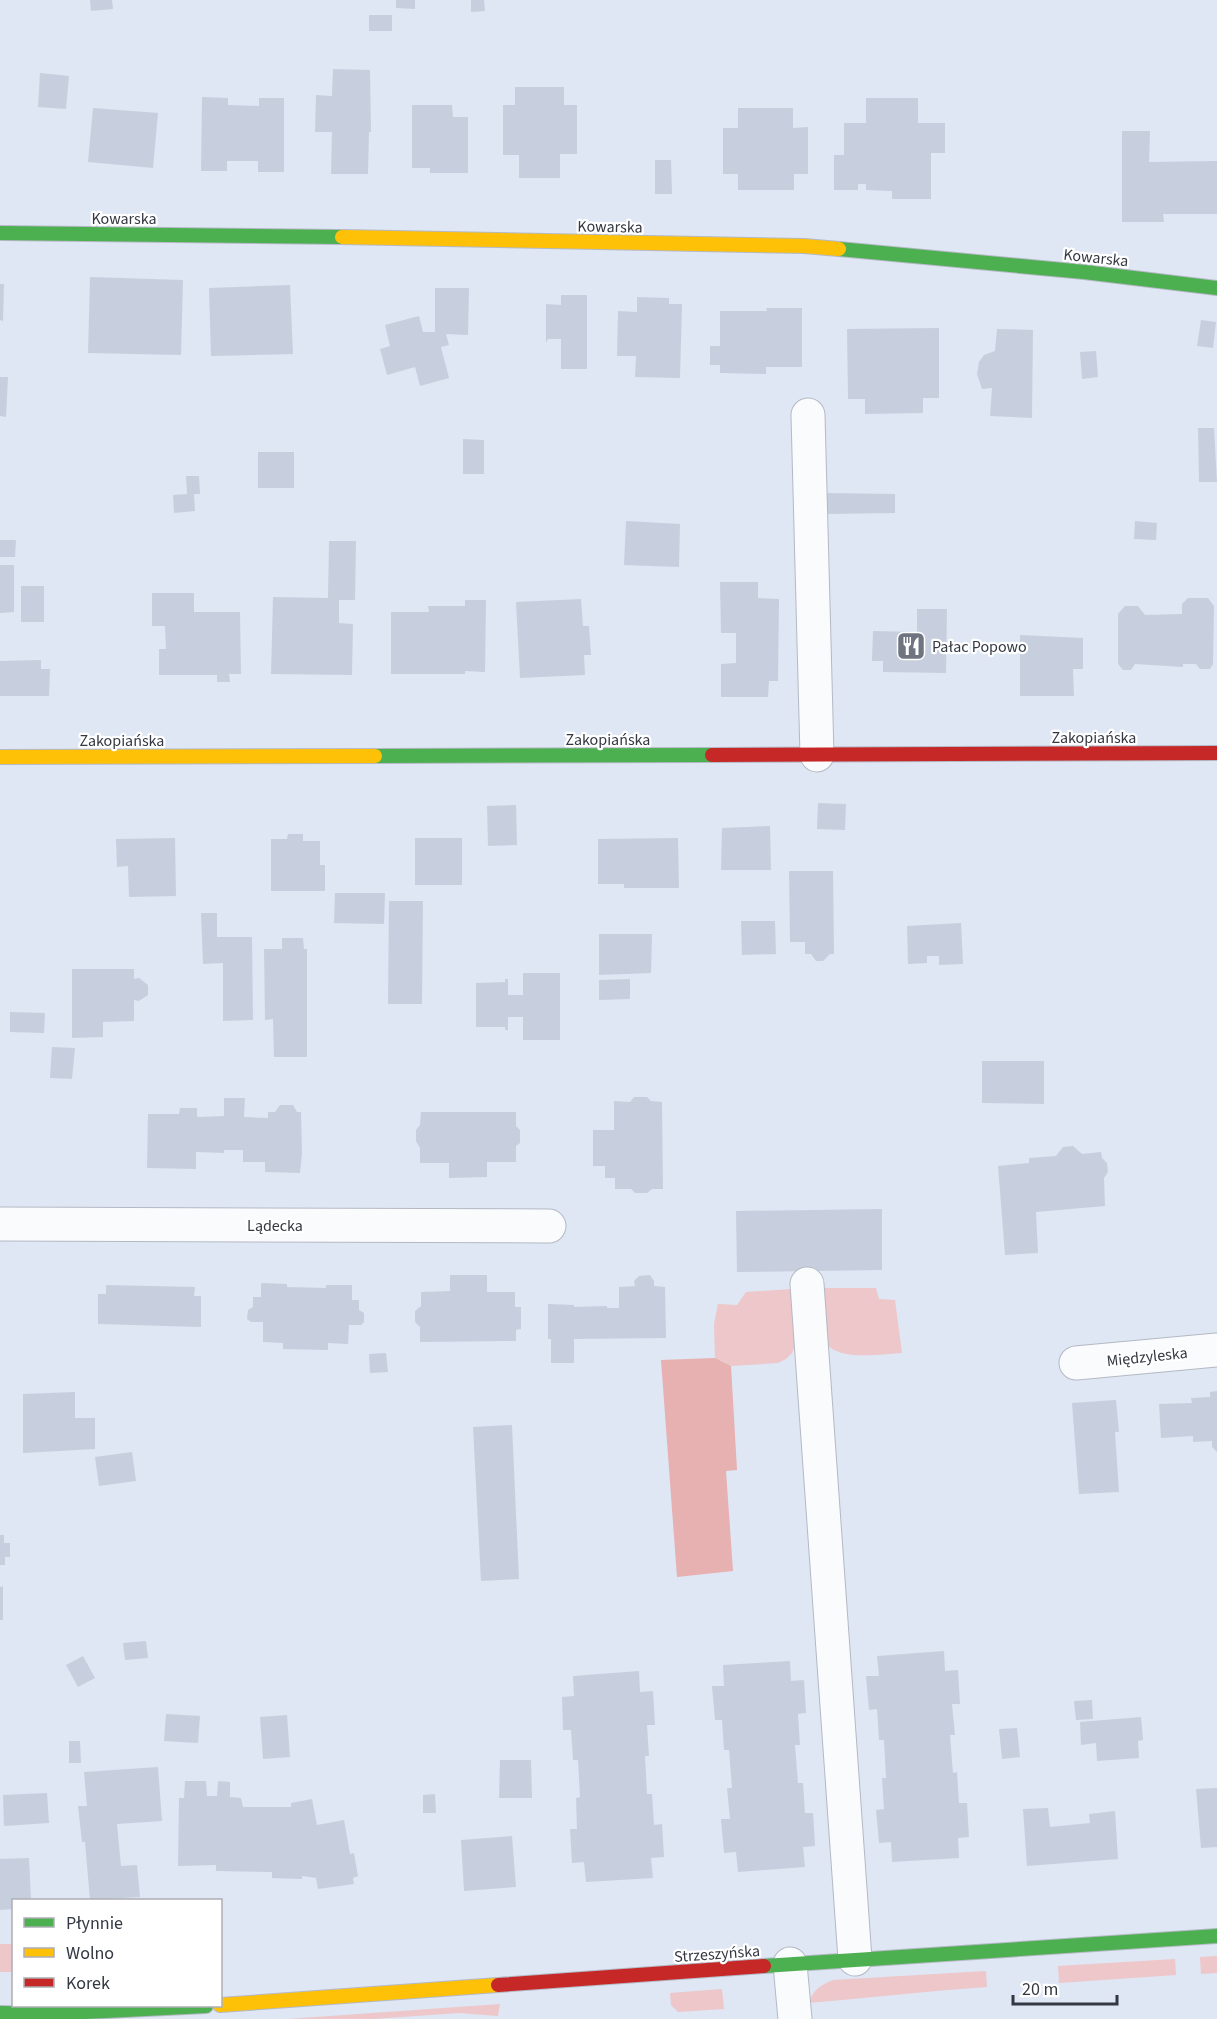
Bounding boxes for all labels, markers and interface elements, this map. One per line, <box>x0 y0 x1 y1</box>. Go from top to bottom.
street label: Kowarska <box>91 208 157 230</box>
street label: Kowarska <box>577 215 643 239</box>
street label: Kowarska <box>1062 244 1129 272</box>
restaurant icon: Pałac Popowo <box>895 630 927 662</box>
place label: Pałac Popowo <box>932 636 1027 658</box>
street label: Zakopiańska <box>1052 727 1136 749</box>
street label: Zakopiańska <box>566 729 650 751</box>
street label: Zakopiańska <box>80 730 164 752</box>
street label: Lądecka <box>247 1215 303 1237</box>
street label: Międzyleska <box>1106 1342 1189 1372</box>
legend <box>12 1899 222 2007</box>
text: Płynnie <box>66 1911 123 1936</box>
street label: Strzeszyńska <box>673 1940 761 1968</box>
text: Wolno <box>66 1941 114 1966</box>
scale bar <box>1013 1968 1116 2006</box>
text: Korek <box>66 1971 110 1996</box>
text: 20 m <box>1022 1977 1058 2002</box>

